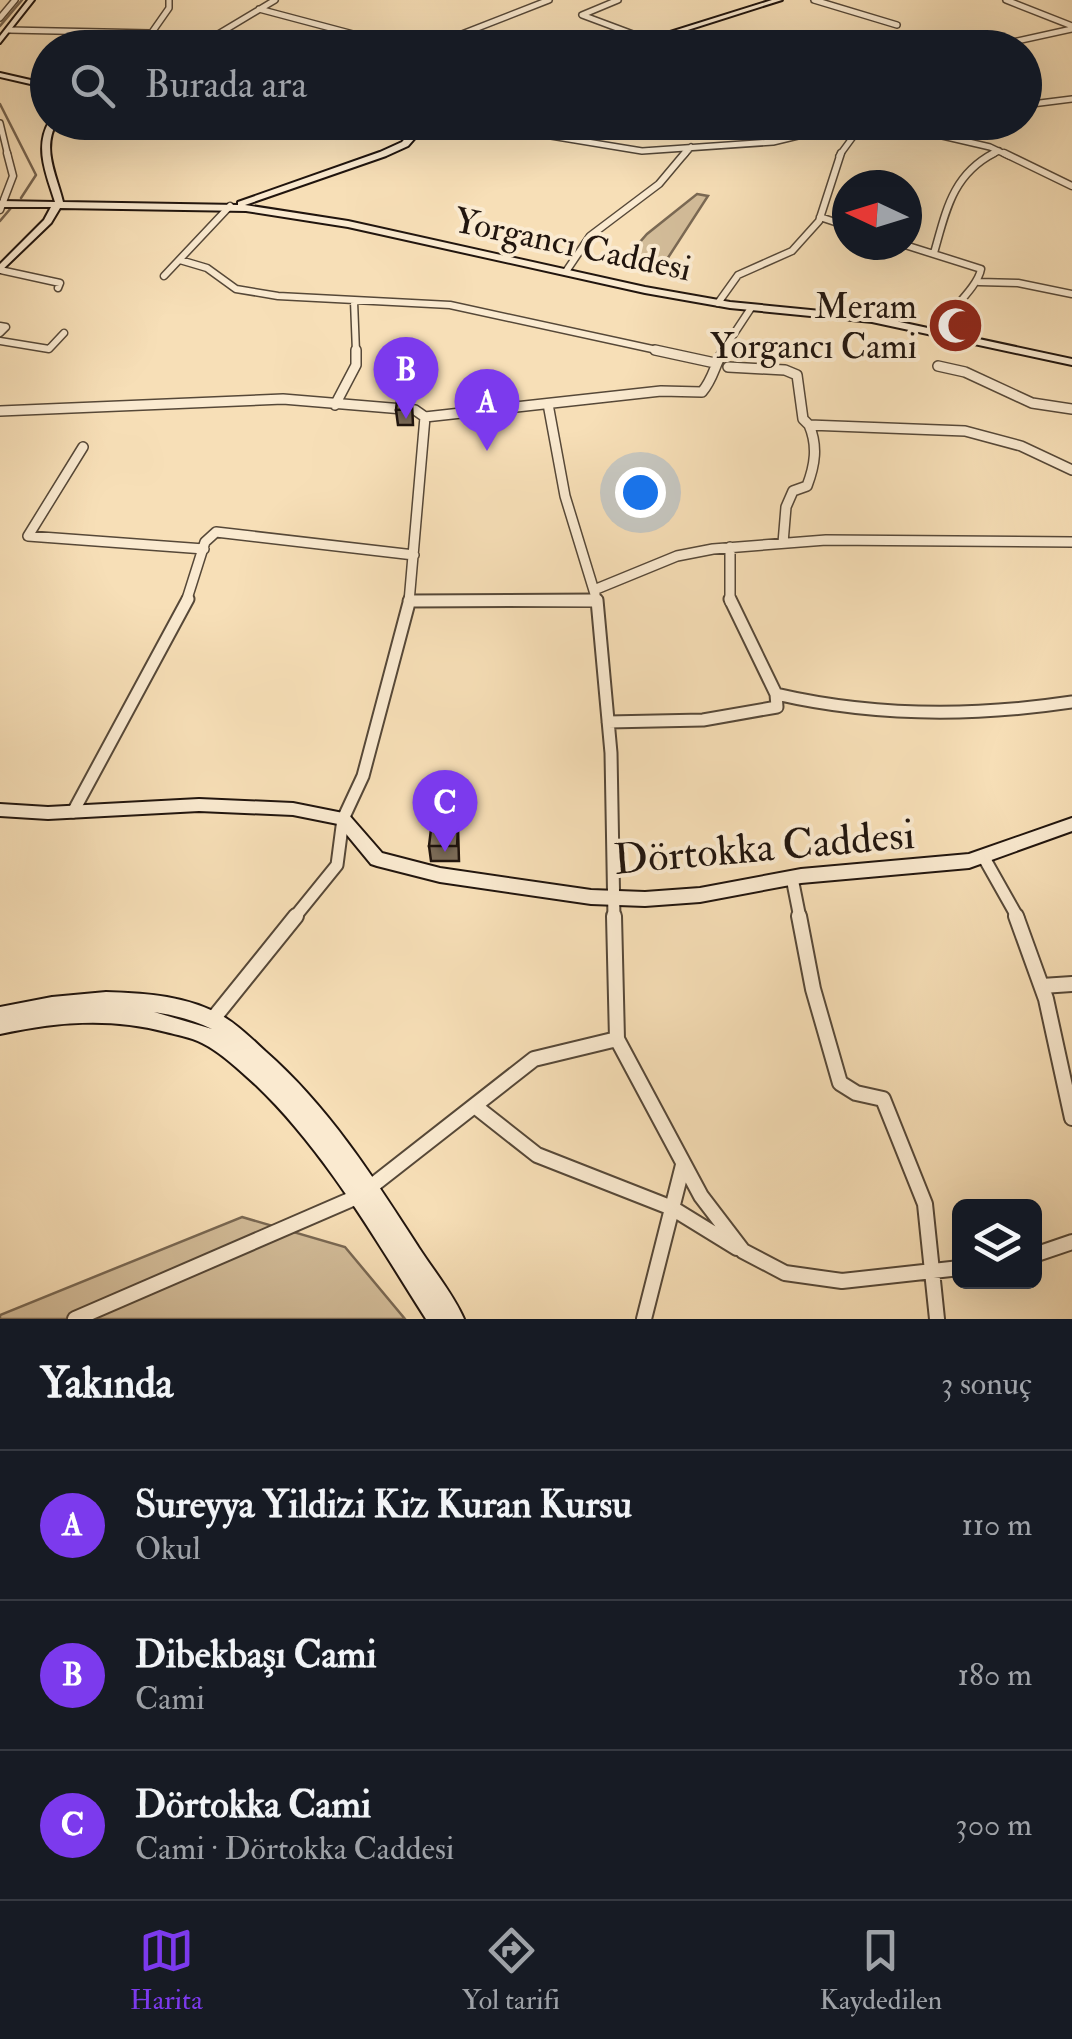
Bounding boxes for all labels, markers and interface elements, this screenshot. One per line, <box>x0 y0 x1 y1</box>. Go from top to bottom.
search box <box>30 30 1042 140</box>
icon: search <box>65 58 120 113</box>
text: Burada ara <box>145 61 307 109</box>
north arrow <box>832 170 922 260</box>
street label: Yorgancı Caddesi <box>450 198 695 292</box>
place label: Meram Yorgancı Cami <box>710 285 917 369</box>
mosque icon: Meram Yorgancı Cami <box>926 296 986 356</box>
pin: B <box>374 336 438 419</box>
pin: A <box>454 368 520 451</box>
your location <box>615 467 666 518</box>
pin: C <box>412 770 478 852</box>
street label: Dörtokka Caddesi <box>612 809 917 887</box>
map controls <box>952 1199 1042 1289</box>
button: layers <box>952 1199 1042 1289</box>
text: Yakında <box>40 1358 173 1410</box>
text: 3 sonuç <box>941 1364 1032 1404</box>
text: Sureyya Yildizi Kiz Kuran Kursu <box>135 1481 632 1529</box>
text: A <box>62 1505 83 1545</box>
text: 110 m <box>961 1505 1032 1545</box>
text: Okul <box>135 1529 201 1569</box>
text: Dibekbaşı Cami <box>135 1631 377 1679</box>
text: B <box>62 1655 83 1695</box>
text: 180 m <box>958 1655 1032 1695</box>
text: Cami <box>135 1679 205 1719</box>
text: Dörtokka Cami <box>135 1781 371 1829</box>
text: C <box>61 1805 84 1845</box>
text: 300 m <box>955 1805 1032 1845</box>
text: Cami · Dörtokka Caddesi <box>135 1829 454 1869</box>
tab: Harita <box>130 1923 203 2018</box>
tab: Yol tarifi <box>462 1923 560 2018</box>
tab: Kaydedilen <box>820 1923 942 2018</box>

